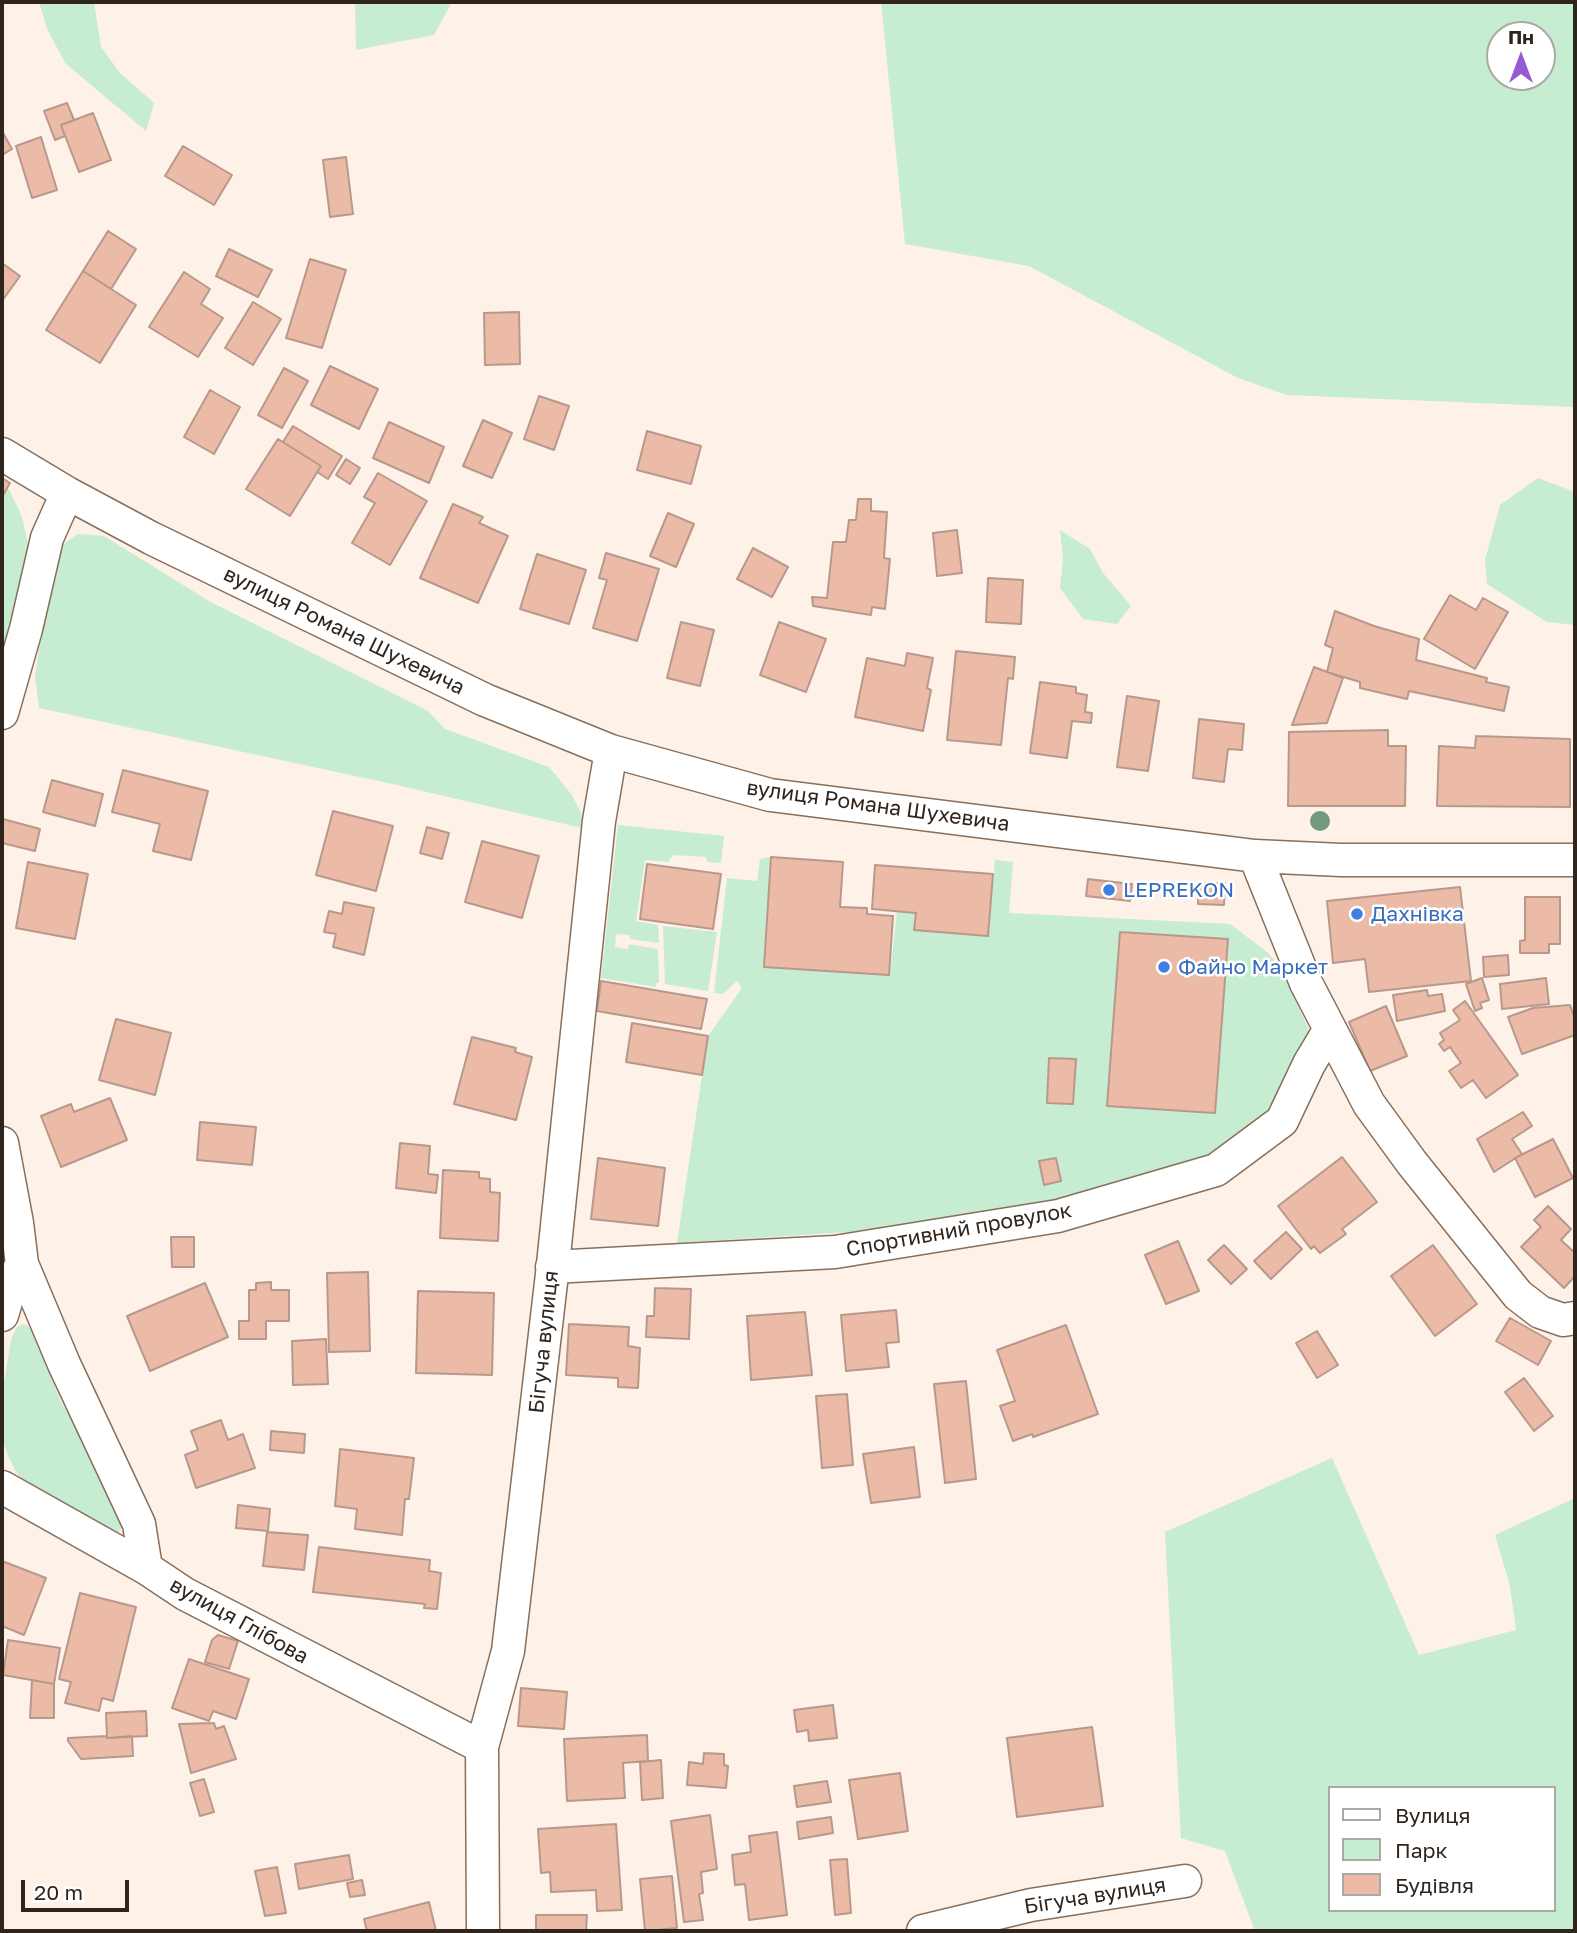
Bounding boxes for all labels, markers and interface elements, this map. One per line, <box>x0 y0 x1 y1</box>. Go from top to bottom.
north arrow <box>1486 21 1556 91</box>
text: Пн <box>1508 25 1534 48</box>
street label: вулиця Романа Шухевича <box>219 562 469 700</box>
street label: вулиця Романа Шухевича <box>745 775 1011 837</box>
place label: LEPREKON <box>1123 877 1234 903</box>
marker: LEPREKON <box>1101 882 1117 898</box>
place label: Дахнівка <box>1371 901 1464 927</box>
marker: Дахнівка <box>1349 906 1365 922</box>
place label: Файно Маркет <box>1178 954 1328 980</box>
marker: Файно Маркет <box>1156 959 1172 975</box>
street label: Спортивний провулок <box>844 1198 1074 1262</box>
street label: Бігуча вулиця <box>524 1269 564 1415</box>
street label: вулиця Глібова <box>165 1573 313 1669</box>
legend <box>1328 1786 1556 1912</box>
text: Вулиця <box>1395 1802 1471 1828</box>
text: Парк <box>1395 1837 1448 1863</box>
scale bar <box>24 1867 133 1911</box>
street label: Бігуча вулиця <box>1022 1872 1168 1920</box>
text: Будівля <box>1395 1872 1474 1898</box>
text: 20 m <box>34 1879 83 1905</box>

